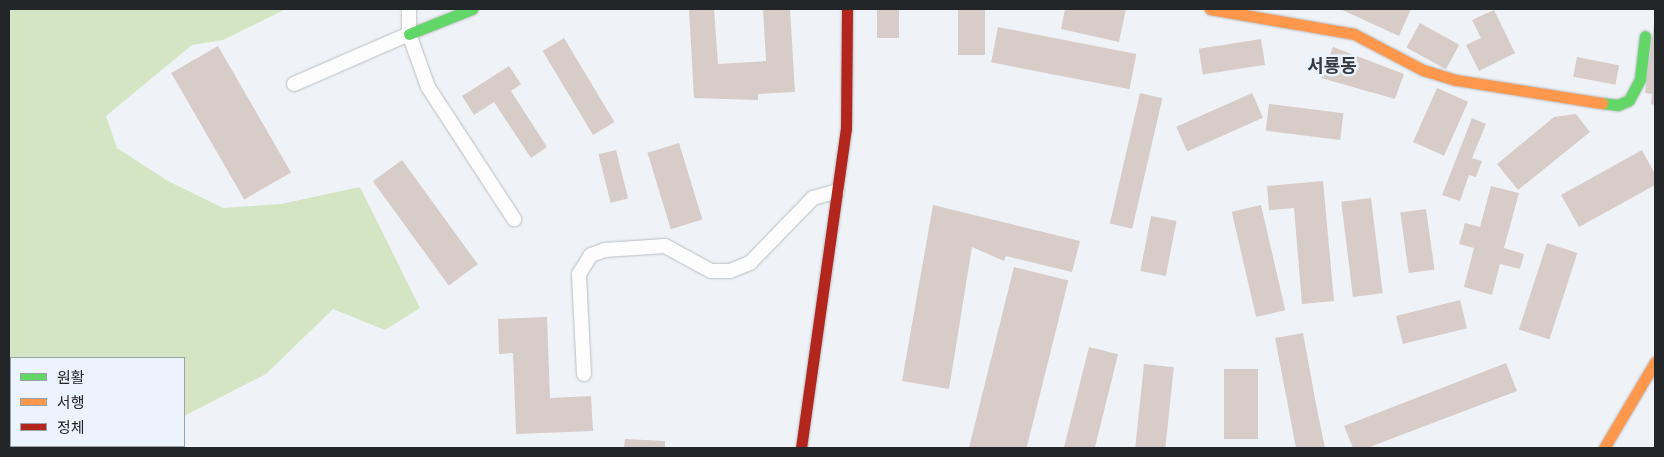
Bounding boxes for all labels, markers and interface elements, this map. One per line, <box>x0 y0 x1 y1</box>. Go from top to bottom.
district label: 서룡동 <box>1307 55 1357 77</box>
legend <box>10 357 185 447</box>
text: 원활 <box>57 369 85 386</box>
text: 서행 <box>57 394 85 411</box>
text: 정체 <box>57 419 85 436</box>

